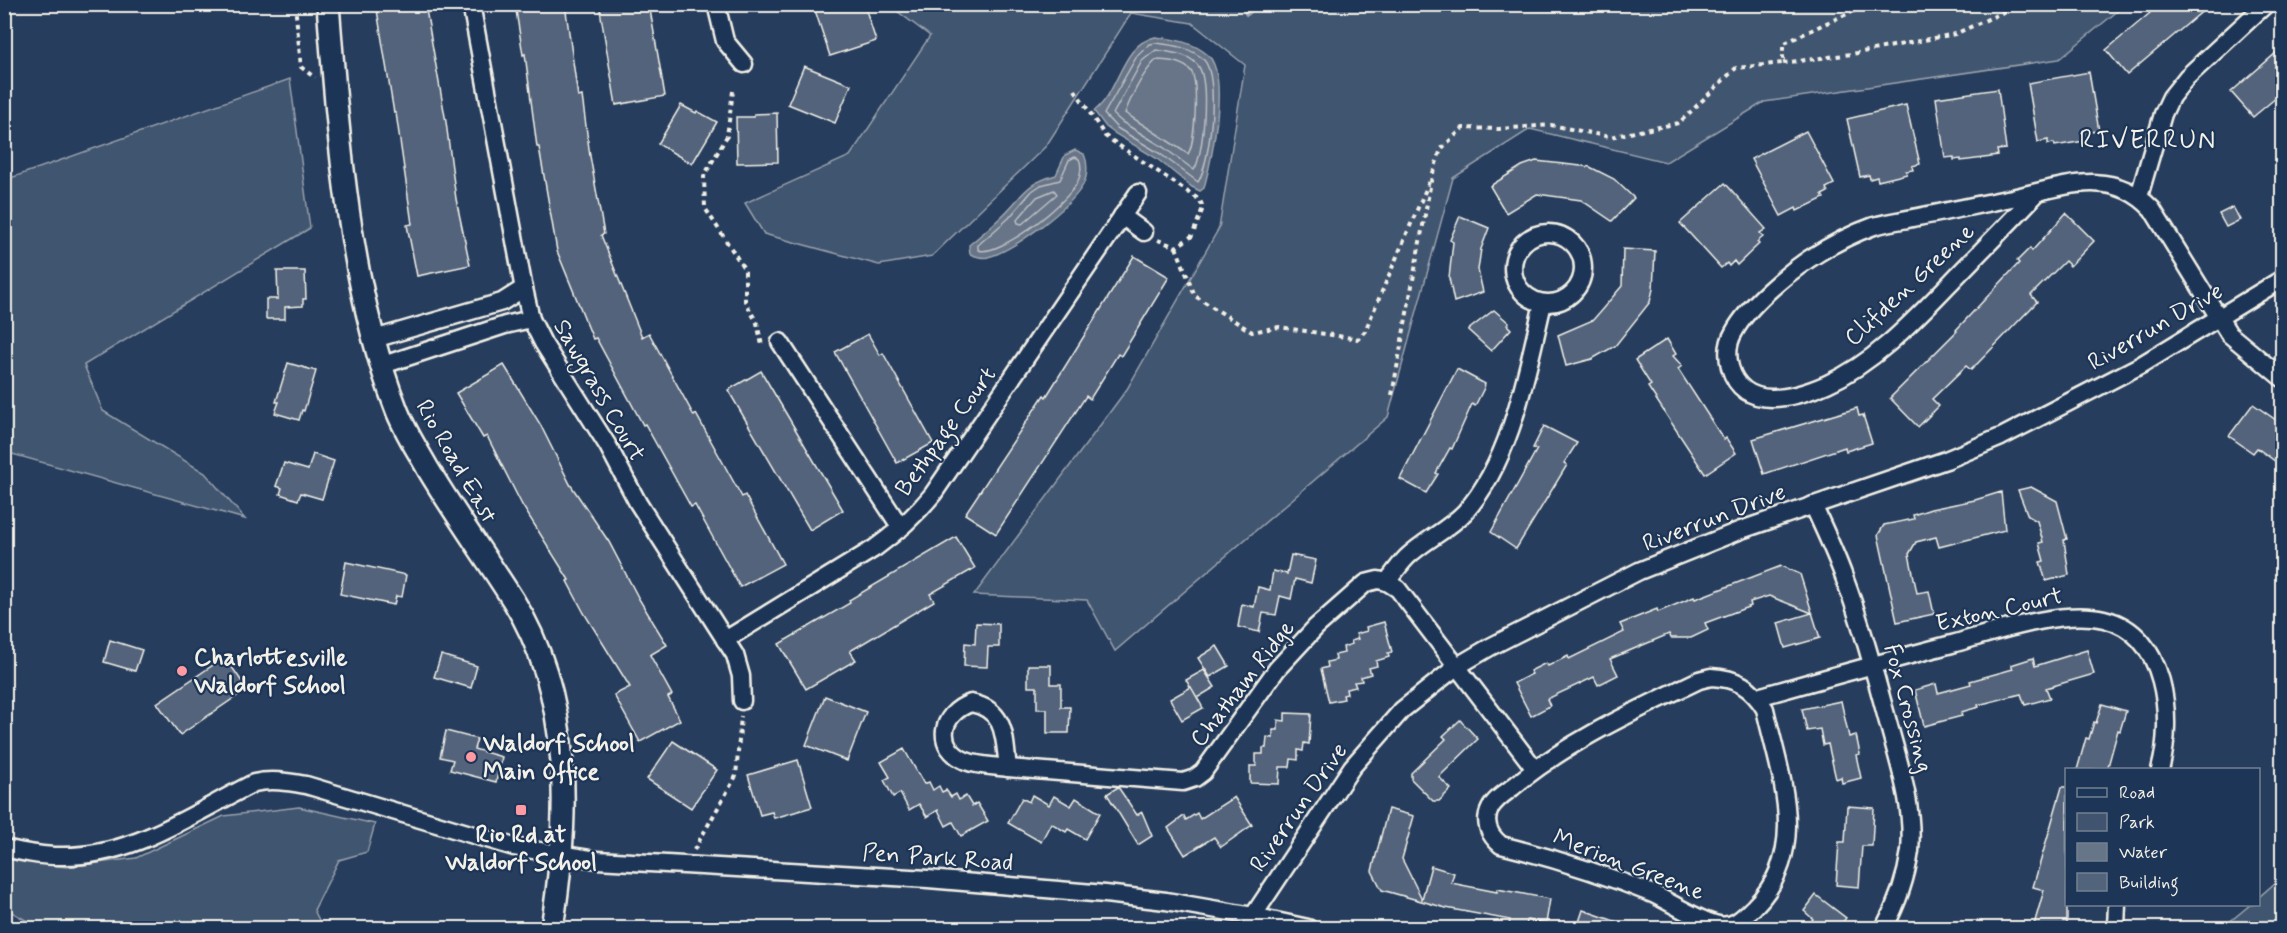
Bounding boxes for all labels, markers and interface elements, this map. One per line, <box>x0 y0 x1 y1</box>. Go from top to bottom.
district label: RIVERRUN <box>2079 124 2217 158</box>
street label: Clifden Greene <box>1838 217 1982 354</box>
street label: Riverrun Drive <box>2083 276 2229 379</box>
street label: Sawgrass Court <box>544 314 652 468</box>
street label: Bethpage Court <box>889 361 1006 505</box>
street label: Rio Road East <box>408 394 504 530</box>
street label: Riverrun Drive <box>1638 477 1791 560</box>
street label: Exton Court <box>1933 581 2066 640</box>
street label: Chatham Ridge <box>1184 614 1303 754</box>
street label: Fox Crossing <box>1875 641 1940 776</box>
place label: Charlottesville Waldorf School <box>193 643 348 702</box>
marker: Charlottesville Waldorf School <box>175 664 189 678</box>
place label: Waldorf School Main Office <box>482 729 635 788</box>
street label: Riverrun Drive <box>1243 737 1355 879</box>
marker: Waldorf School Main Office <box>464 750 478 764</box>
legend <box>2065 768 2260 906</box>
text: Road <box>2119 781 2155 805</box>
marker: Rio Rd at Waldorf School <box>514 803 528 817</box>
text: Park <box>2119 811 2155 835</box>
place label: Rio Rd at Waldorf School <box>444 820 597 879</box>
street label: Merion Greene <box>1548 822 1709 909</box>
street label: Pen Park Road <box>861 838 1014 879</box>
text: Water <box>2119 841 2168 865</box>
text: Building <box>2119 871 2179 897</box>

